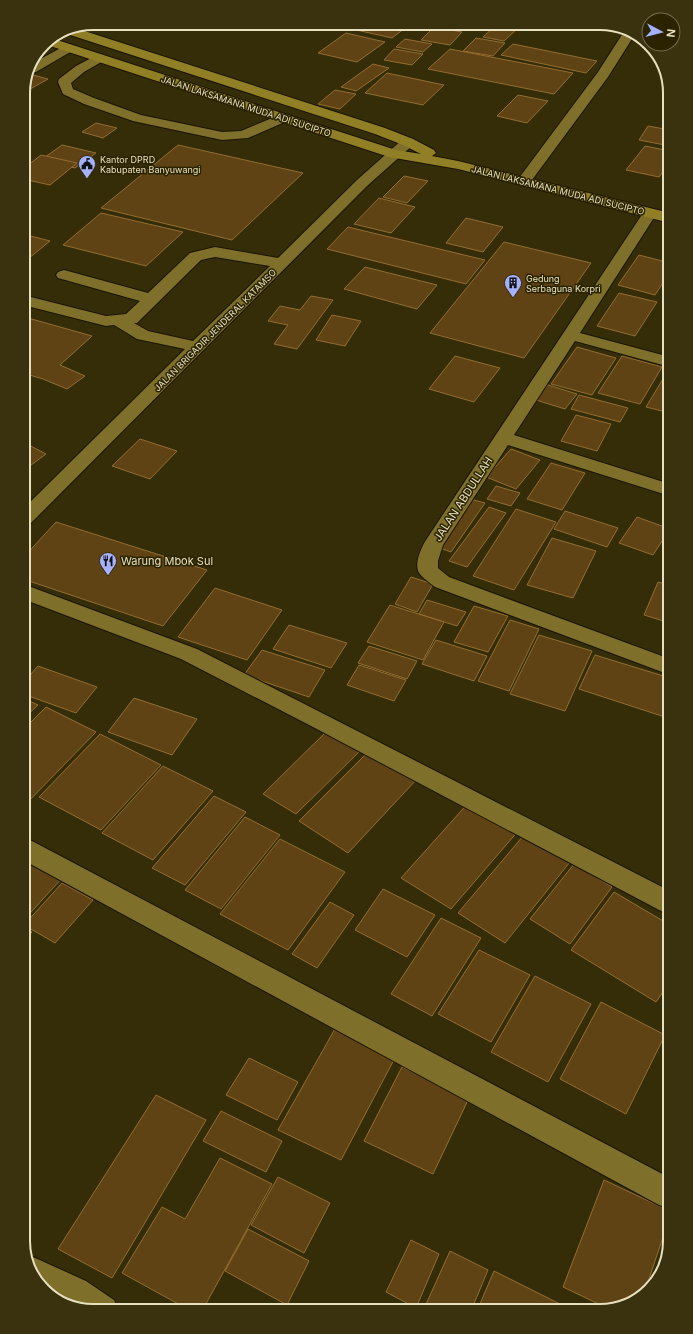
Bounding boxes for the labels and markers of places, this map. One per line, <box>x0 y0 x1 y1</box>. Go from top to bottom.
public building icon: Kantor DPRD Kabupaten Banyuwangi <box>77 154 97 179</box>
place label: Kantor DPRD Kabupaten Banyuwangi <box>100 154 200 175</box>
building icon: Gedung Serbaguna Korpri <box>503 273 523 298</box>
place label: Gedung Serbaguna Korpri <box>526 273 601 294</box>
restaurant icon: Warung Mbok Sul <box>98 551 118 576</box>
place label: Warung Mbok Sul <box>121 554 213 568</box>

